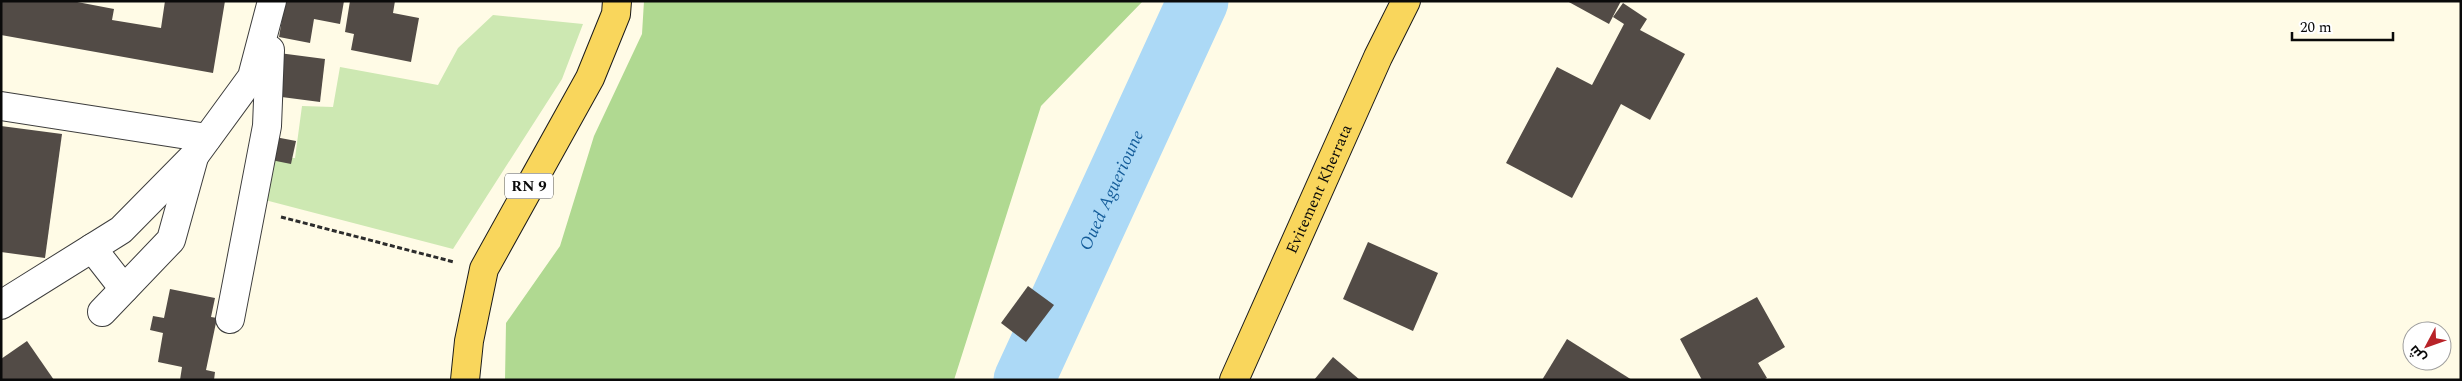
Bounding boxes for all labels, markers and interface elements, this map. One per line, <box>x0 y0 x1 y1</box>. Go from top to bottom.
scale bar <box>2292 10 2393 42</box>
text: 20 m <box>2300 16 2332 39</box>
street label: Evitement Kherrata <box>1280 120 1359 258</box>
water label: Oued Aguerioune <box>1072 125 1151 255</box>
road number: RN 9 <box>505 174 553 198</box>
north arrow <box>2402 321 2452 371</box>
text: ش <box>2404 341 2431 368</box>

